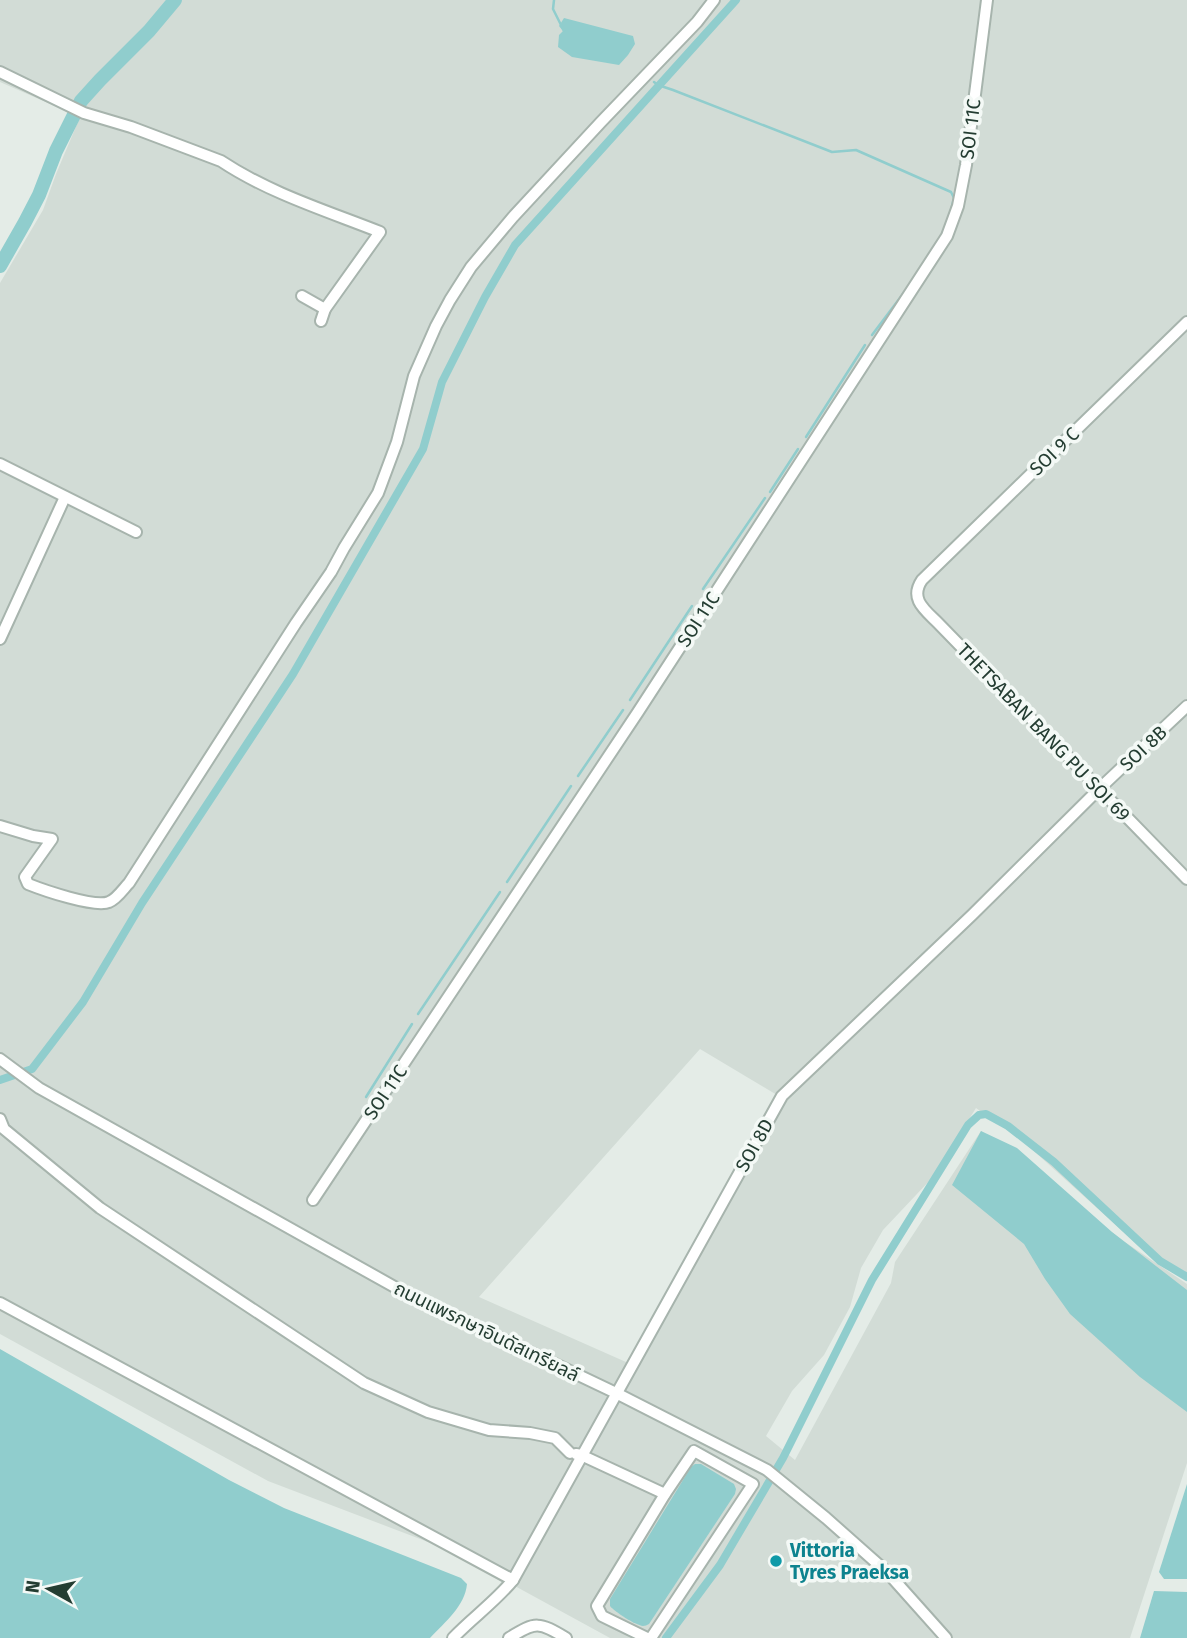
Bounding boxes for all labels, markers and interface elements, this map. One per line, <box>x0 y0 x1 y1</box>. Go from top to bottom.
street label: SOI 11C <box>955 97 986 161</box>
street label: SOI 9 C <box>1025 422 1084 480</box>
street label: SOI 11C <box>672 587 725 651</box>
street label: THETSABAN BANG PU SOI 69 <box>952 638 1135 826</box>
street label: SOI 8B <box>1115 721 1172 776</box>
street label: SOI 11C <box>359 1060 412 1124</box>
street label: SOI 8D <box>731 1115 778 1176</box>
street label: ถนนแพรกษาอินดัสเทรียลล์ <box>390 1277 583 1386</box>
place label: Vittoria Tyres Praeksa <box>789 1539 909 1584</box>
marker: Vittoria Tyres Praeksa <box>768 1553 784 1569</box>
north arrow <box>14 1554 84 1624</box>
text: N <box>20 1579 45 1595</box>

